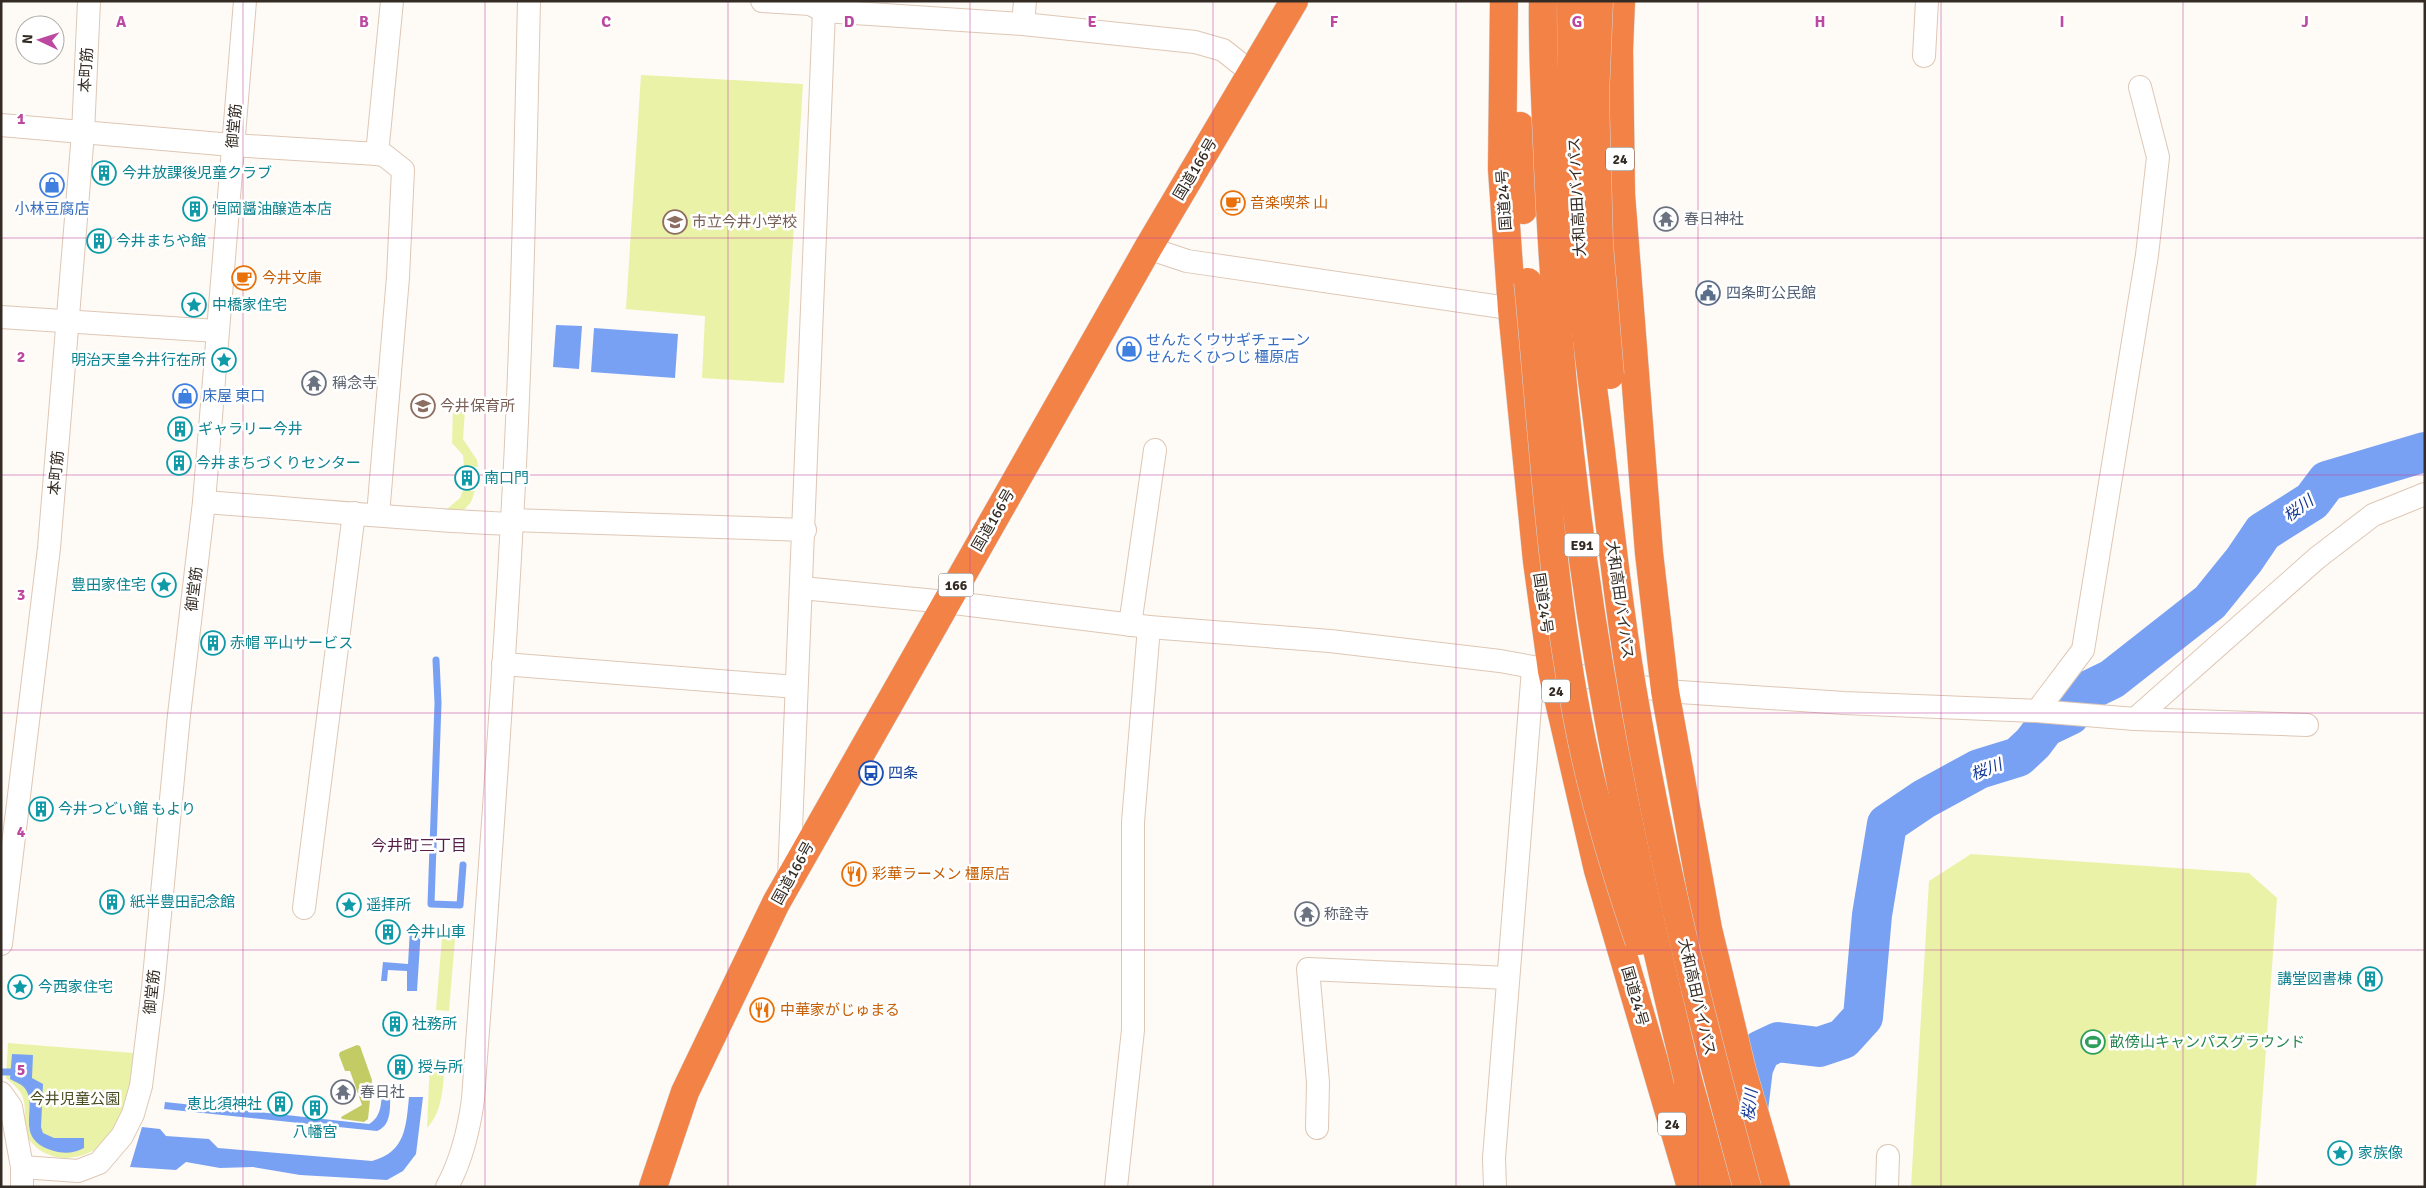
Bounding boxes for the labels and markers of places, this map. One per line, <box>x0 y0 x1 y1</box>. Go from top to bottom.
building icon: 今井放課後児童クラブ <box>91 160 117 186</box>
place label: 今井放課後児童クラブ <box>122 164 272 182</box>
shop icon: 小林豆腐店 <box>39 172 65 198</box>
cafe icon: 音楽喫茶 山 <box>1220 190 1246 216</box>
place label: 音楽喫茶 山 <box>1250 194 1328 212</box>
building icon: 恒岡醤油醸造本店 <box>182 196 208 222</box>
place label: 小林豆腐店 <box>14 200 90 218</box>
place label: 恒岡醤油醸造本店 <box>212 200 332 218</box>
temple icon: 春日神社 <box>1653 206 1679 232</box>
school or university icon: 市立今井小学校 <box>662 209 688 235</box>
place label: 春日神社 <box>1684 210 1744 228</box>
place label: 市立今井小学校 <box>692 213 797 231</box>
building icon: 今井まちや館 <box>86 228 112 254</box>
place label: 今井まちや館 <box>116 232 206 250</box>
cafe icon: 今井文庫 <box>231 265 257 291</box>
place label: 今井文庫 <box>262 269 322 287</box>
public building icon: 四条町公民館 <box>1695 280 1721 306</box>
place label: 四条町公民館 <box>1726 284 1816 302</box>
place icon: 中橋家住宅 <box>181 292 207 318</box>
place label: 中橋家住宅 <box>212 296 287 314</box>
place label: せんたくウサギチェーン せんたくひつじ 橿原店 <box>1146 331 1310 366</box>
shop icon: せんたくウサギチェーン せんたくひつじ 橿原店 <box>1116 336 1142 362</box>
place icon: 明治天皇今井行在所 <box>211 347 237 373</box>
place label: 明治天皇今井行在所 <box>71 351 206 369</box>
temple icon: 稱念寺 <box>301 370 327 396</box>
place label: 稱念寺 <box>332 374 377 392</box>
shop icon: 床屋 東口 <box>172 383 198 409</box>
place label: 床屋 東口 <box>202 387 265 405</box>
school or university icon: 今井保育所 <box>410 393 436 419</box>
place label: 今井保育所 <box>440 397 515 415</box>
building icon: ギャラリー今井 <box>167 416 193 442</box>
place label: ギャラリー今井 <box>198 420 303 438</box>
building icon: 今井まちづくりセンター <box>166 450 192 476</box>
place label: 今井まちづくりセンター <box>196 454 361 472</box>
building icon: 南口門 <box>454 465 480 491</box>
place label: 南口門 <box>484 469 529 487</box>
place icon: 豊田家住宅 <box>151 572 177 598</box>
place label: 豊田家住宅 <box>71 576 146 594</box>
building icon: 赤帽 平山サービス <box>200 630 226 656</box>
place label: 赤帽 平山サービス <box>230 634 353 652</box>
bus stop icon: 四条 <box>858 760 884 786</box>
place label: 四条 <box>888 764 918 782</box>
building icon: 今井つどい館 もより <box>28 796 54 822</box>
place label: 今井つどい館 もより <box>58 800 196 818</box>
restaurant icon: 彩華ラーメン 橿原店 <box>841 861 867 887</box>
place label: 彩華ラーメン 橿原店 <box>872 865 1010 883</box>
building icon: 紙半豊田記念館 <box>99 889 125 915</box>
place icon: 遥拝所 <box>336 892 362 918</box>
place label: 紙半豊田記念館 <box>130 893 235 911</box>
place label: 遥拝所 <box>366 896 411 914</box>
temple icon: 称詮寺 <box>1294 901 1320 927</box>
place label: 称詮寺 <box>1324 905 1369 923</box>
building icon: 今井山車 <box>375 919 401 945</box>
place label: 今井山車 <box>406 923 466 941</box>
building icon: 講堂図書棟 <box>2357 966 2383 992</box>
place label: 講堂図書棟 <box>2277 970 2352 988</box>
place icon: 今西家住宅 <box>7 974 33 1000</box>
place label: 今西家住宅 <box>38 978 113 996</box>
restaurant icon: 中華家がじゅまる <box>749 997 775 1023</box>
place label: 中華家がじゅまる <box>780 1001 900 1019</box>
building icon: 社務所 <box>382 1011 408 1037</box>
place label: 社務所 <box>412 1015 457 1033</box>
sports icon: 畝傍山キャンパスグラウンド <box>2080 1029 2106 1055</box>
place label: 畝傍山キャンパスグラウンド <box>2110 1033 2305 1051</box>
building icon: 授与所 <box>387 1054 413 1080</box>
place label: 授与所 <box>418 1058 463 1076</box>
temple icon: 春日社 <box>330 1079 356 1105</box>
place label: 春日社 <box>360 1083 405 1101</box>
building icon: 恵比須神社 <box>267 1091 293 1117</box>
place label: 恵比須神社 <box>187 1095 262 1113</box>
building icon: 八幡宮 <box>302 1095 328 1121</box>
place label: 八幡宮 <box>292 1123 338 1141</box>
place icon: 家族像 <box>2327 1140 2353 1166</box>
place label: 家族像 <box>2358 1144 2403 1162</box>

